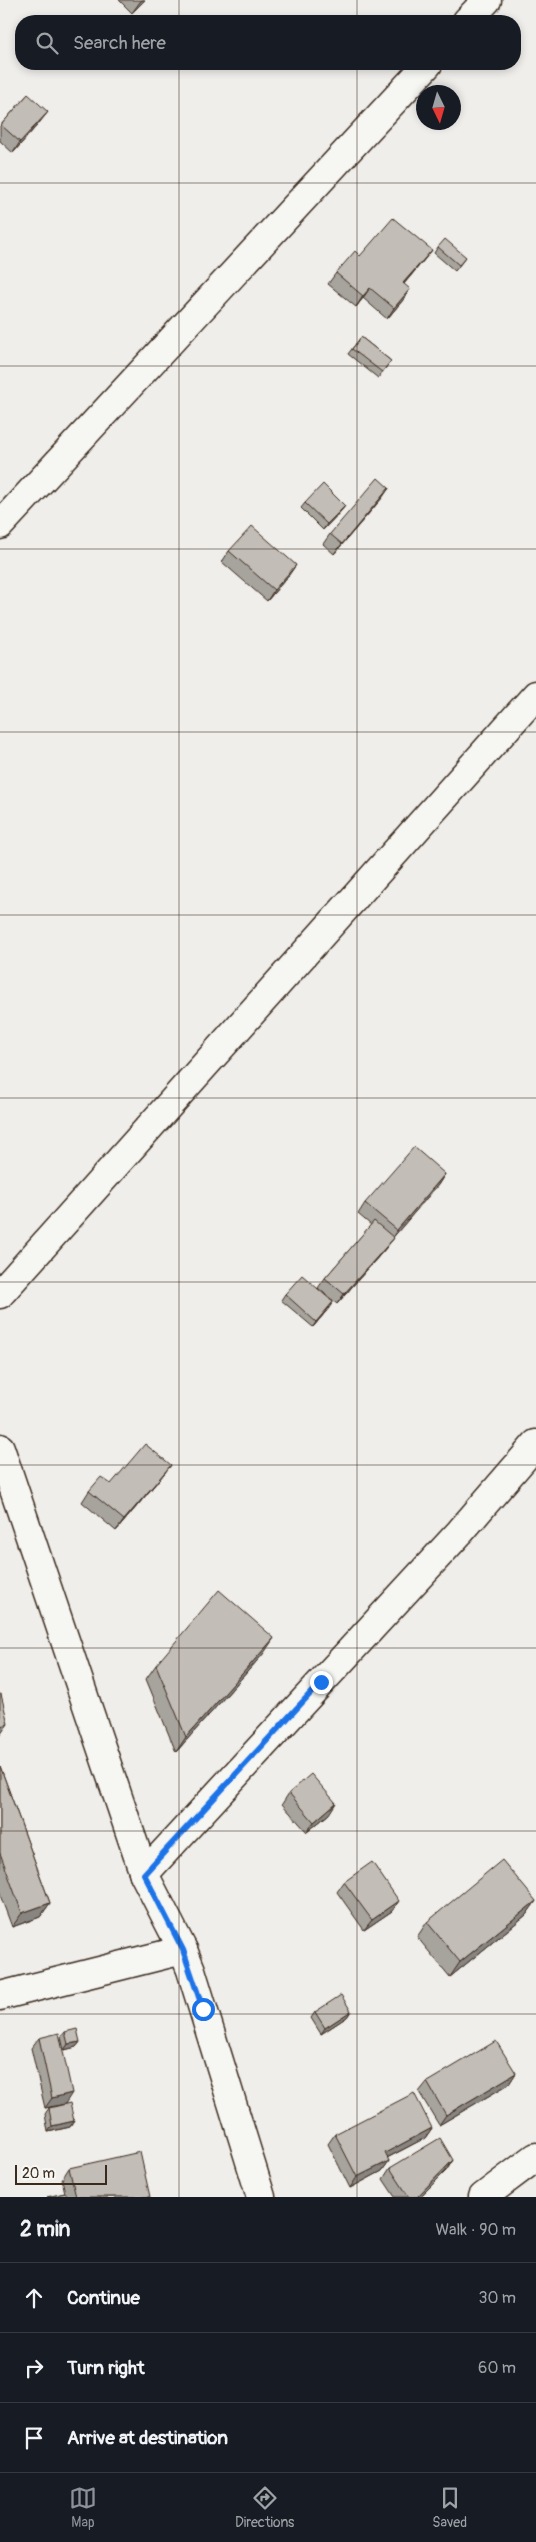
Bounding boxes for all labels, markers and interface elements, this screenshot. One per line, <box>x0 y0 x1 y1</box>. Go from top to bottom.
search box <box>15 15 521 70</box>
icon: search <box>33 29 61 57</box>
text: Search here <box>73 31 166 55</box>
north arrow <box>416 85 461 130</box>
route end <box>310 1671 333 1694</box>
route start <box>192 1998 215 2021</box>
scale bar <box>15 2162 108 2185</box>
text: 20 m <box>22 2165 55 2182</box>
text: 2 min <box>20 2216 70 2243</box>
text: Walk · 90 m <box>435 2220 516 2240</box>
icon: ahead <box>20 2284 48 2312</box>
text: Continue <box>67 2286 140 2310</box>
text: 30 m <box>478 2288 516 2308</box>
icon: right <box>20 2354 48 2382</box>
text: Turn right <box>67 2356 145 2380</box>
text: 60 m <box>478 2358 516 2378</box>
icon: arrive <box>20 2424 48 2452</box>
text: Arrive at destination <box>67 2426 228 2450</box>
tab: Map <box>69 2484 97 2531</box>
tab: Directions <box>235 2484 294 2531</box>
tab: Saved <box>432 2484 467 2531</box>

